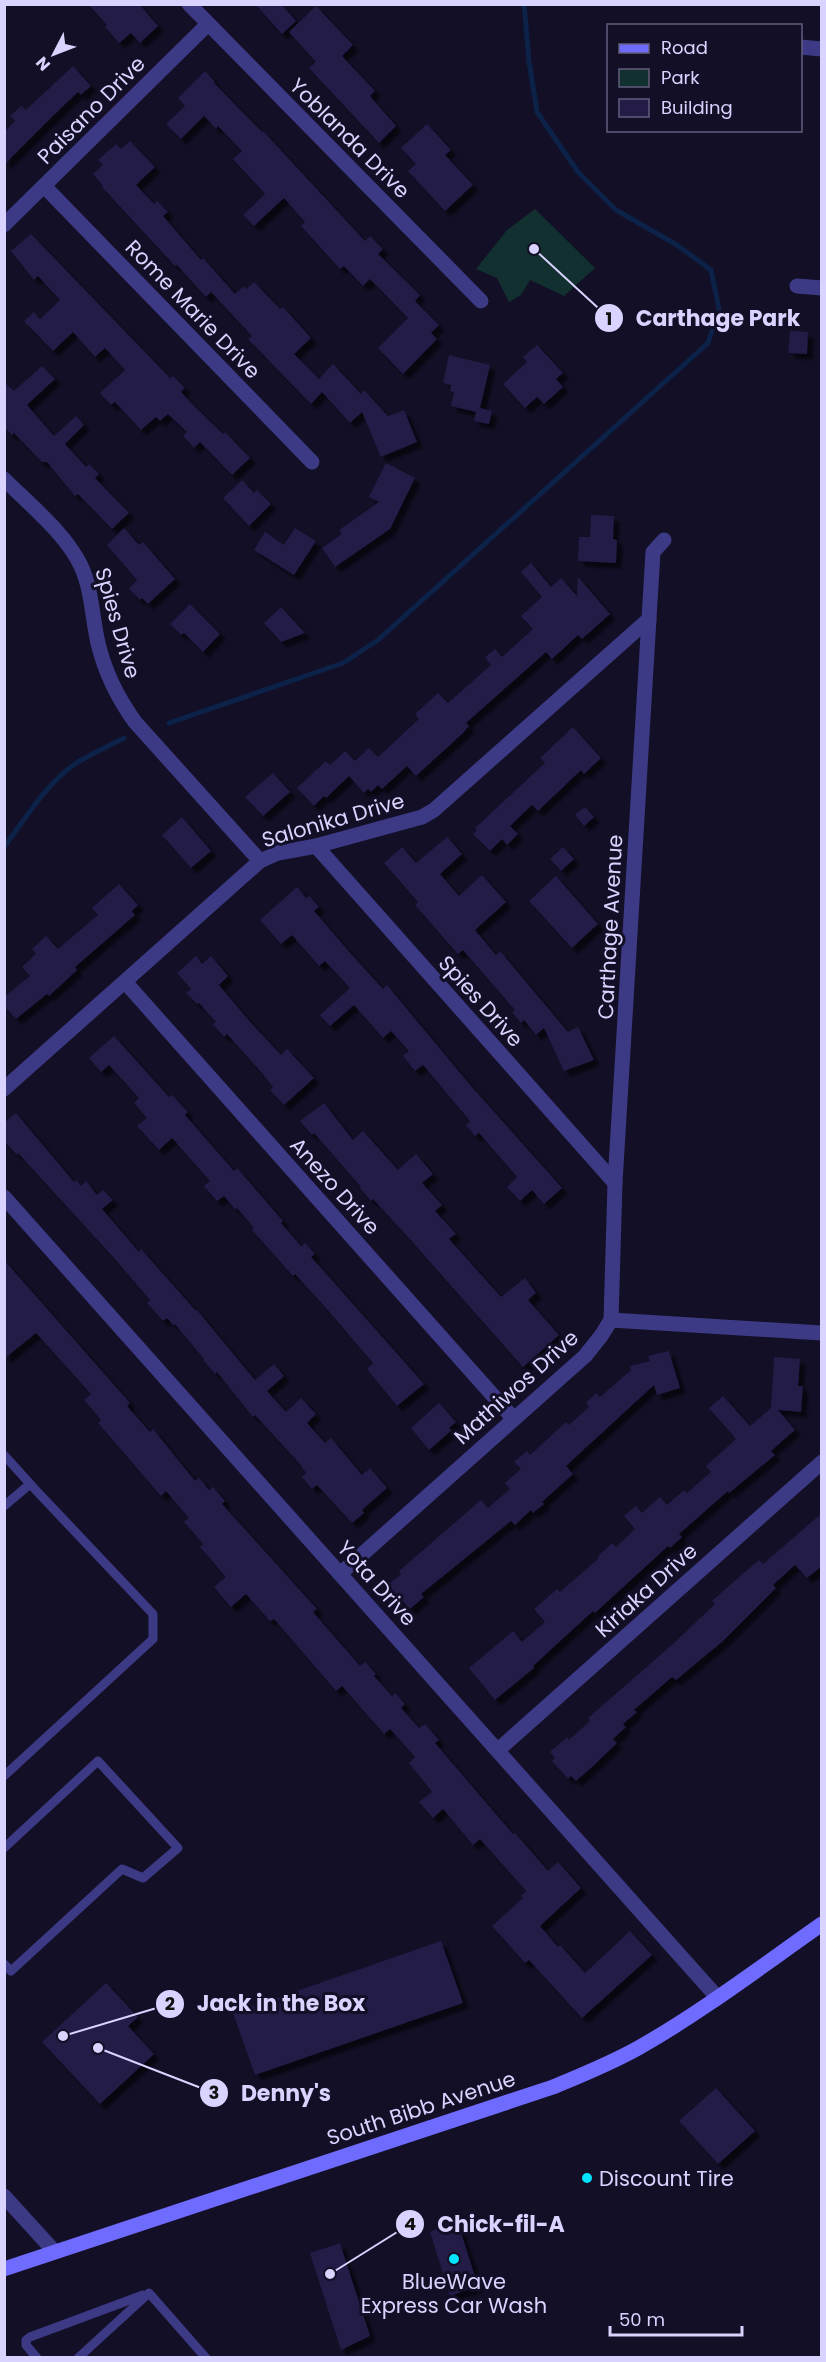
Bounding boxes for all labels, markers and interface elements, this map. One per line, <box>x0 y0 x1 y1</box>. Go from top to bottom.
north arrow <box>24 24 84 84</box>
legend <box>607 24 802 132</box>
text: Road <box>661 35 708 60</box>
street label: Paisano Drive <box>31 50 151 170</box>
text: N <box>31 52 56 76</box>
text: Park <box>661 65 700 90</box>
street label: Yoblanda Drive <box>283 71 417 205</box>
text: Building <box>661 95 733 120</box>
street label: Rome Marie Drive <box>119 233 267 385</box>
callout: Carthage Park <box>594 298 812 338</box>
text: Carthage Park <box>636 303 801 334</box>
text: 1 <box>606 306 612 331</box>
street label: Spies Drive <box>88 564 148 682</box>
street label: Salonika Drive <box>258 786 408 854</box>
street label: Carthage Avenue <box>591 834 629 1020</box>
street label: Spies Drive <box>432 949 530 1053</box>
street label: Anezo Drive <box>283 1131 387 1241</box>
street label: Mathiwos Drive <box>447 1323 585 1451</box>
street label: Yota Drive <box>331 1534 423 1632</box>
street label: Kiriaka Drive <box>589 1536 703 1644</box>
callout: Jack in the Box <box>155 1984 377 2024</box>
text: Jack in the Box <box>197 1988 365 2019</box>
text: 2 <box>165 1991 175 2016</box>
street label: South Bibb Avenue <box>323 2064 519 2152</box>
callout: Denny's <box>199 2073 343 2113</box>
text: Denny's <box>241 2078 331 2109</box>
text: 3 <box>209 2080 219 2105</box>
place label: Discount Tire <box>599 2164 734 2193</box>
marker: Discount Tire <box>580 2171 594 2185</box>
callout: Chick-fil-A <box>395 2204 576 2244</box>
text: Chick-fil-A <box>437 2209 565 2240</box>
text: 4 <box>404 2211 416 2236</box>
marker: BlueWave Express Car Wash <box>447 2252 461 2266</box>
place label: BlueWave Express Car Wash <box>361 2267 547 2320</box>
scale bar <box>610 2299 742 2337</box>
text: 50 m <box>619 2307 665 2332</box>

